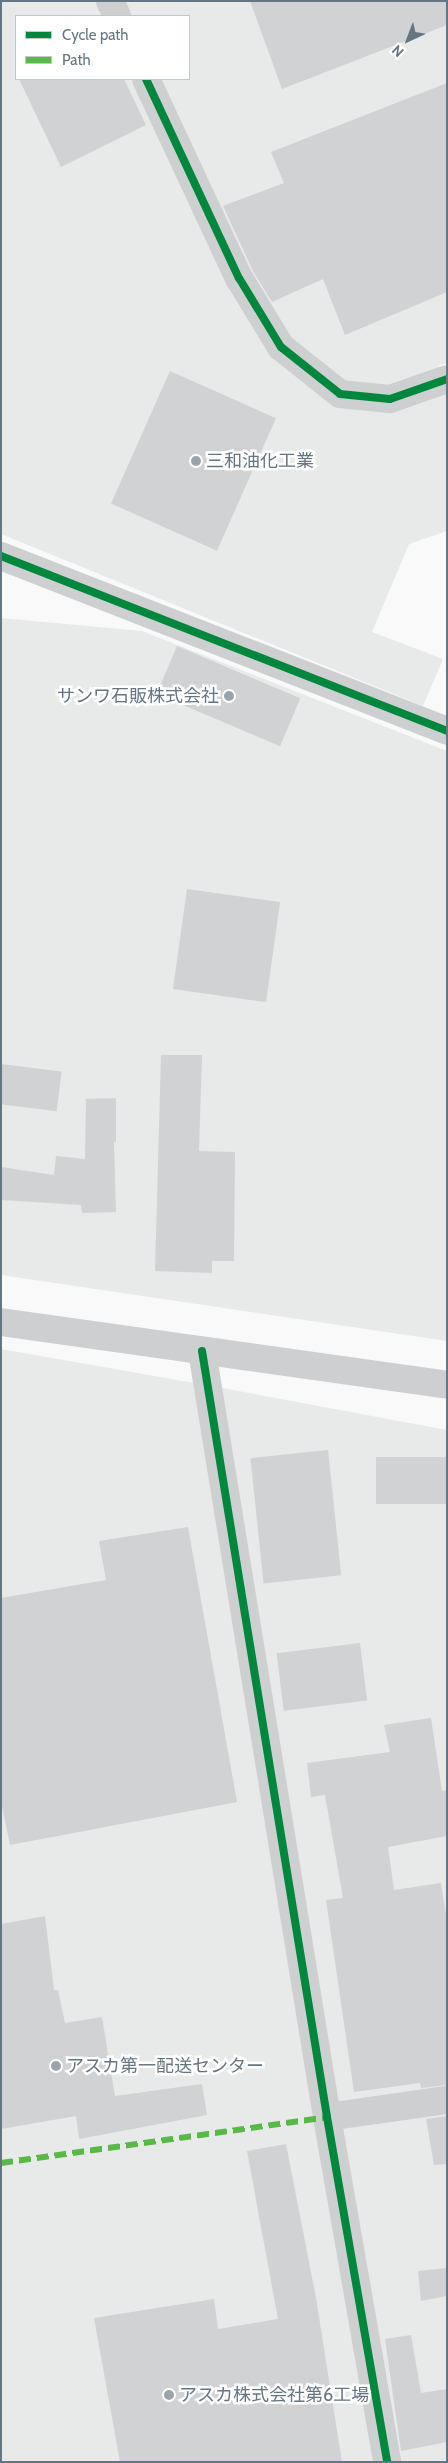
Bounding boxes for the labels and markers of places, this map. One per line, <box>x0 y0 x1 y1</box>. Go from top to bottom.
place label: 三和油化工業 <box>206 450 314 472</box>
marker: 三和油化工業 <box>190 455 202 467</box>
place label: サンワ石販株式会社 <box>57 685 219 707</box>
marker: サンワ石販株式会社 <box>223 690 235 702</box>
place label: アスカ第一配送センター <box>66 2055 264 2077</box>
marker: アスカ第一配送センター <box>50 2060 62 2072</box>
place label: アスカ株式会社第6工場 <box>179 2384 369 2406</box>
marker: アスカ株式会社第6工場 <box>163 2389 175 2401</box>

